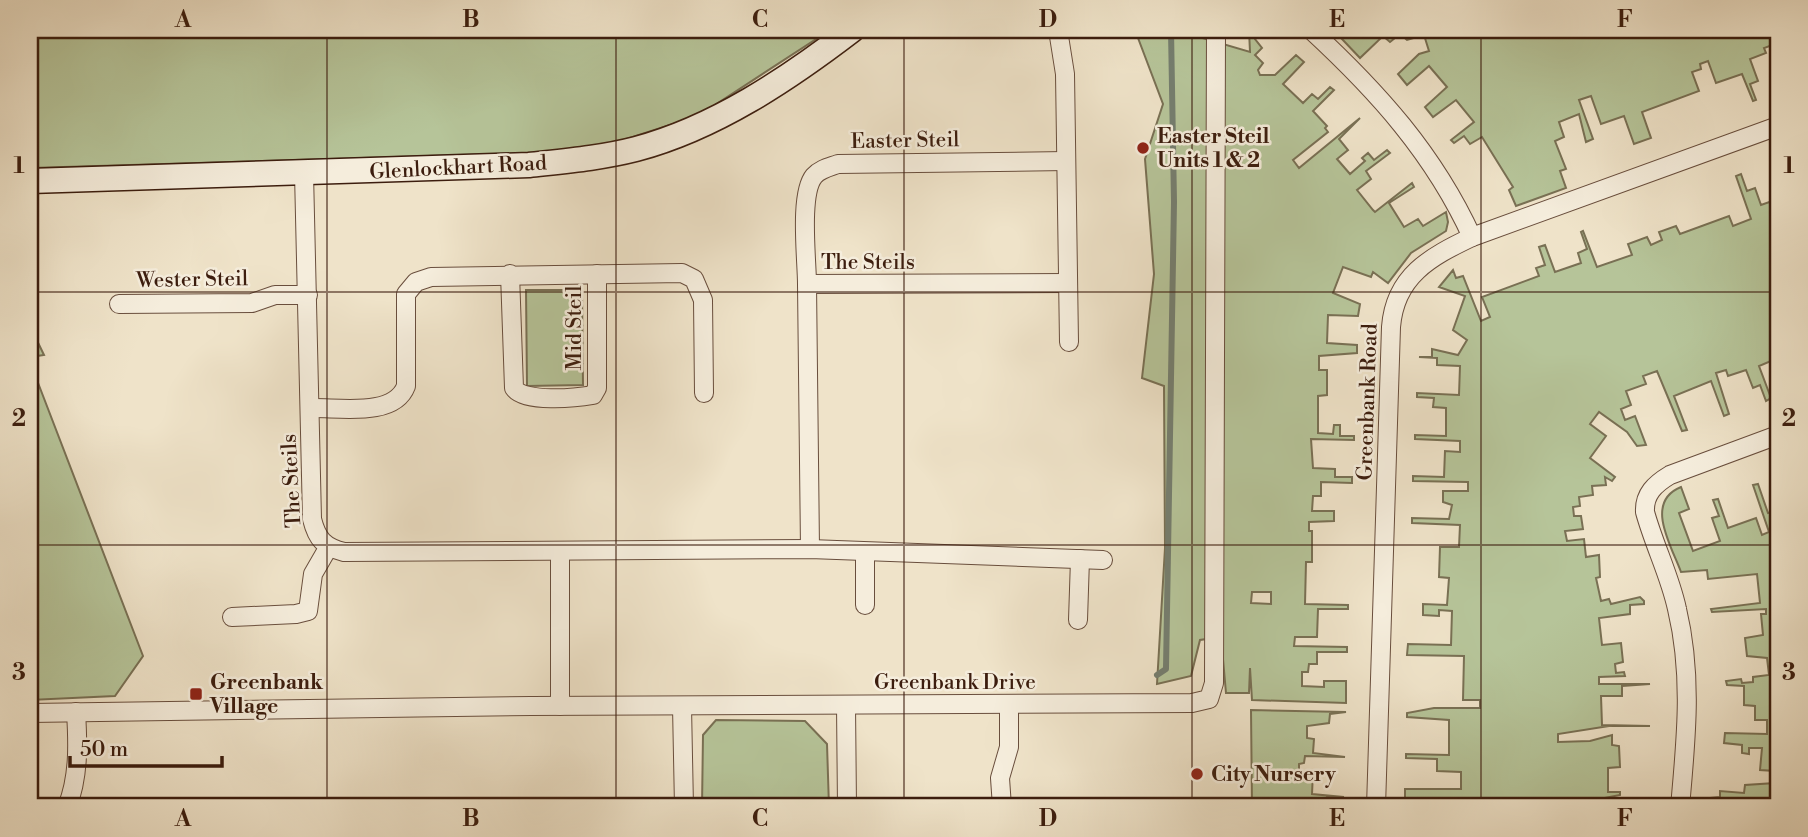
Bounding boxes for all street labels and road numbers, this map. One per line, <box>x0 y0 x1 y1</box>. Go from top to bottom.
street label: Easter Steil <box>850 127 960 155</box>
street label: Glenlockhart Road <box>369 150 548 186</box>
street label: The Steils <box>821 250 915 276</box>
street label: Wester Steil <box>135 266 248 294</box>
street label: Mid Steil <box>562 286 588 370</box>
street label: Greenbank Road <box>1352 323 1384 481</box>
street label: The Steils <box>277 433 307 529</box>
street label: Greenbank Drive <box>874 670 1036 696</box>

